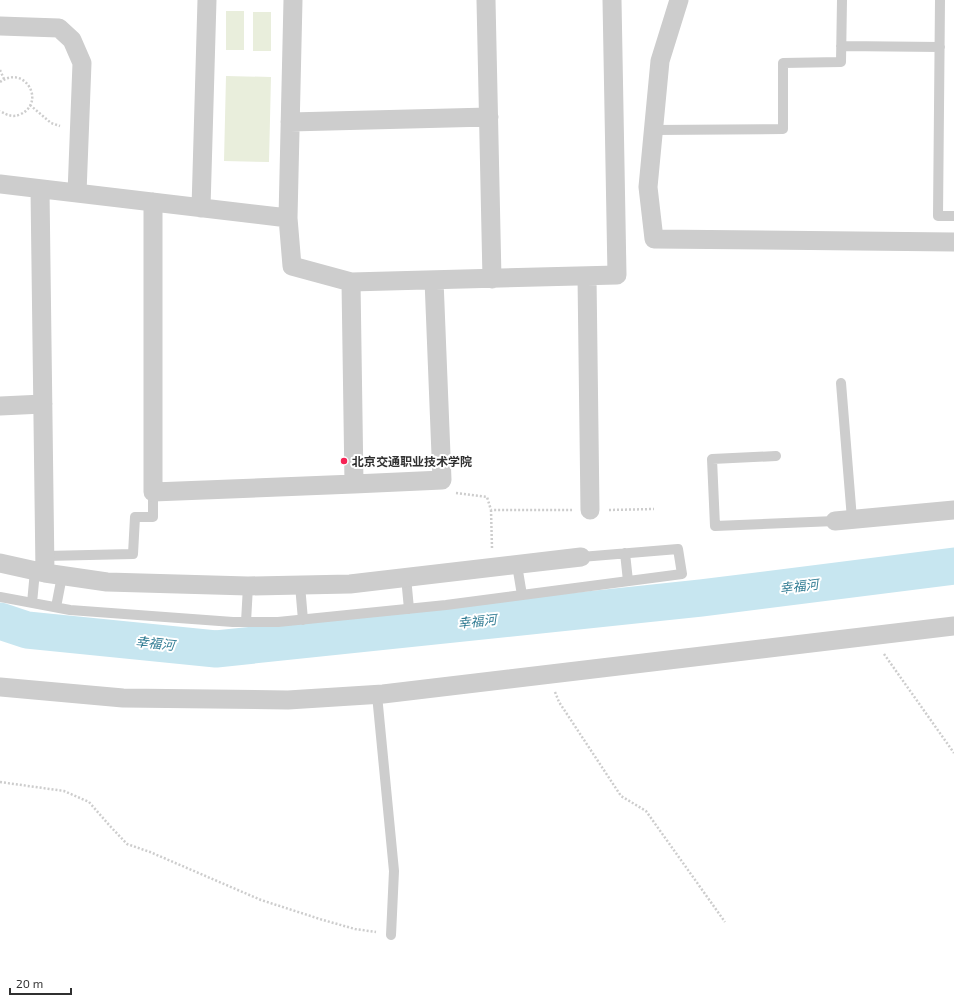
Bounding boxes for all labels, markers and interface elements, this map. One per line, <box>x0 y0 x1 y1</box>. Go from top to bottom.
place label: 北京交通职业技术学院 <box>352 454 472 468</box>
marker: 北京交通职业技术学院 <box>339 456 349 466</box>
water label: 幸福河 <box>779 575 822 596</box>
water label: 幸福河 <box>457 611 500 631</box>
water label: 幸福河 <box>135 633 178 653</box>
scale bar <box>10 970 71 996</box>
text: 20 m <box>16 976 43 990</box>

